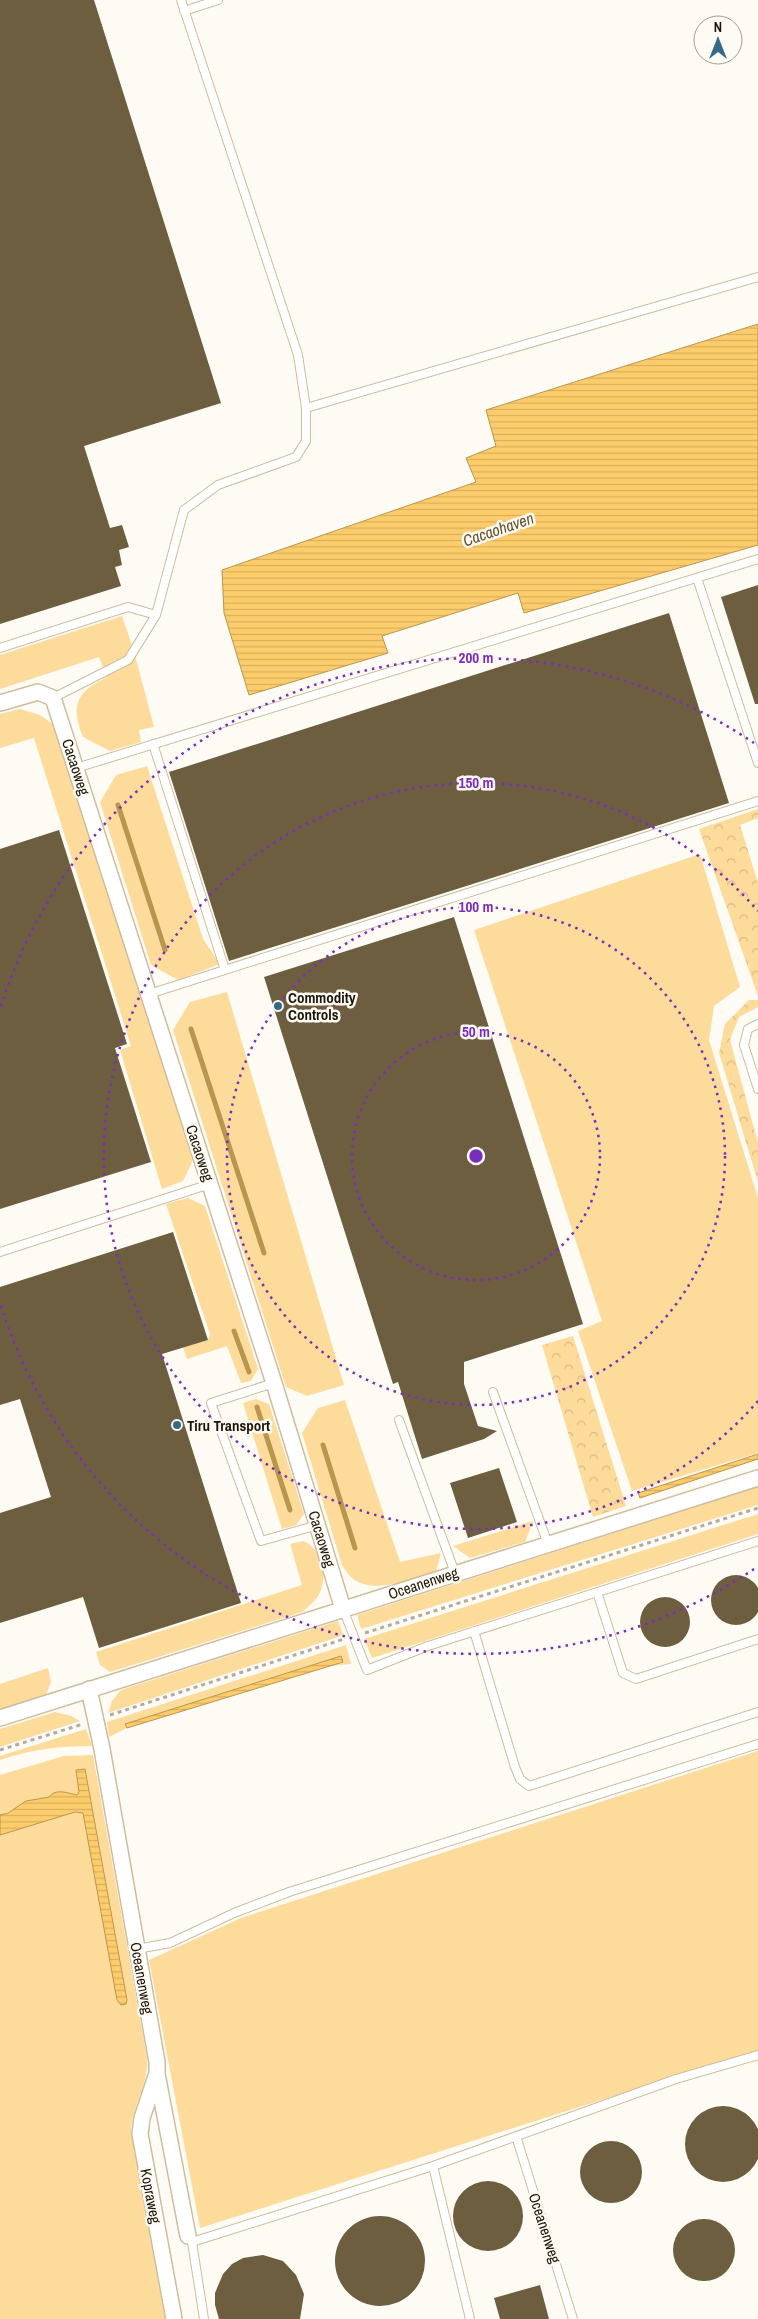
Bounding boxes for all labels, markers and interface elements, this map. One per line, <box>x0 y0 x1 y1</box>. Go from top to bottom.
north arrow <box>693 15 743 65</box>
text: N <box>714 18 722 36</box>
water label: Cacaohaven <box>460 507 536 551</box>
text: 200 m <box>459 647 493 668</box>
street label: Cacaoweg <box>57 736 95 798</box>
text: 150 m <box>459 772 493 793</box>
text: 100 m <box>459 896 493 917</box>
place label: Commodity Controls <box>288 987 356 1025</box>
marker: Commodity Controls <box>272 1000 284 1012</box>
text: 50 m <box>462 1021 490 1042</box>
street label: Cacaoweg <box>181 1122 219 1184</box>
centre of rings <box>467 1147 485 1165</box>
place label: Tiru Transport <box>187 1415 270 1436</box>
marker: Tiru Transport <box>171 1419 183 1431</box>
street label: Cacaoweg <box>303 1508 341 1570</box>
street label: Oceanenweg <box>385 1562 461 1604</box>
street label: Oceanenweg <box>125 1940 159 2016</box>
street label: Kopraweg <box>135 2167 167 2225</box>
street label: Oceanenweg <box>524 2190 566 2266</box>

